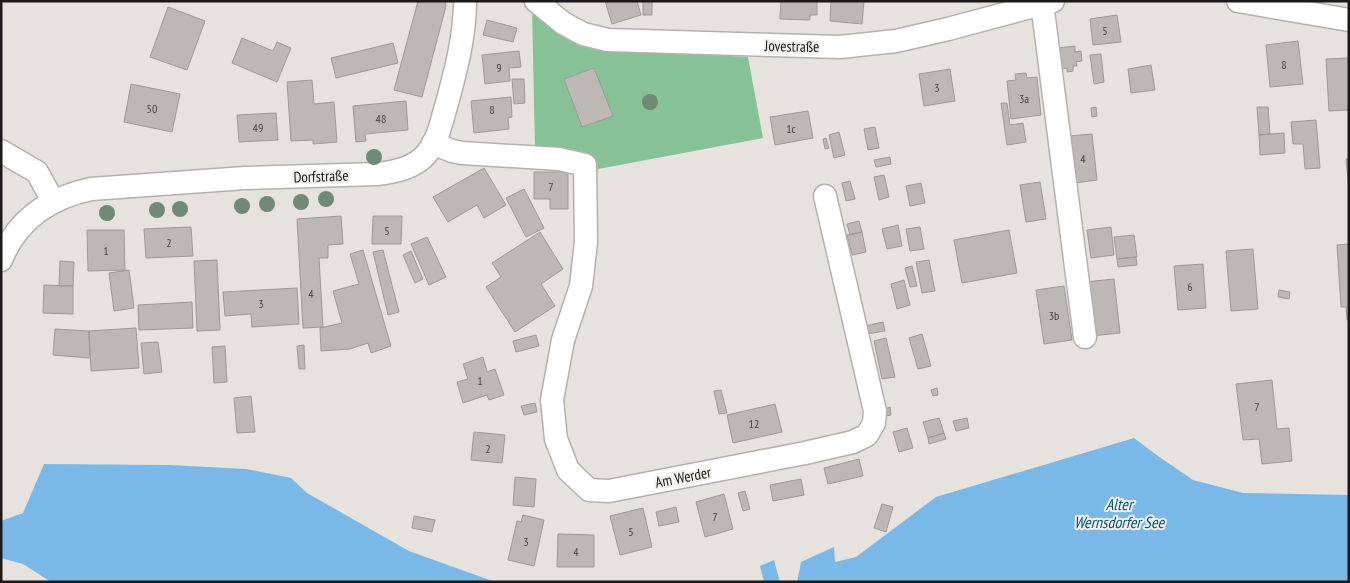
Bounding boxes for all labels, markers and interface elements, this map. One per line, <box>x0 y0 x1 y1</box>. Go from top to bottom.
house number: 5 <box>1102 23 1108 38</box>
street label: Jovestraße <box>763 36 820 56</box>
house number: 8 <box>1281 57 1287 72</box>
house number: 9 <box>496 60 502 75</box>
house number: 3 <box>934 80 940 95</box>
house number: 3a <box>1019 91 1029 106</box>
house number: 50 <box>147 101 157 116</box>
house number: 8 <box>489 102 495 117</box>
house number: 48 <box>376 111 386 126</box>
house number: 49 <box>253 120 263 135</box>
house number: 1c <box>786 121 797 136</box>
house number: 4 <box>1080 151 1086 166</box>
street label: Dorfstraße <box>293 166 349 186</box>
house number: 7 <box>548 179 554 194</box>
house number: 5 <box>384 223 390 238</box>
house number: 2 <box>166 235 172 250</box>
house number: 1 <box>103 243 109 258</box>
house number: 6 <box>1187 279 1193 294</box>
house number: 4 <box>308 286 314 301</box>
house number: 3 <box>258 296 264 311</box>
house number: 3b <box>1049 308 1059 323</box>
house number: 1 <box>477 373 483 388</box>
house number: 7 <box>1254 399 1260 414</box>
house number: 12 <box>749 416 759 431</box>
house number: 2 <box>485 441 491 456</box>
street label: Am Werder <box>653 462 713 492</box>
water label: Alter Wernsdorfer See <box>1074 494 1165 532</box>
house number: 7 <box>712 509 718 524</box>
house number: 5 <box>628 524 634 539</box>
house number: 3 <box>523 534 529 549</box>
house number: 4 <box>573 544 579 559</box>

